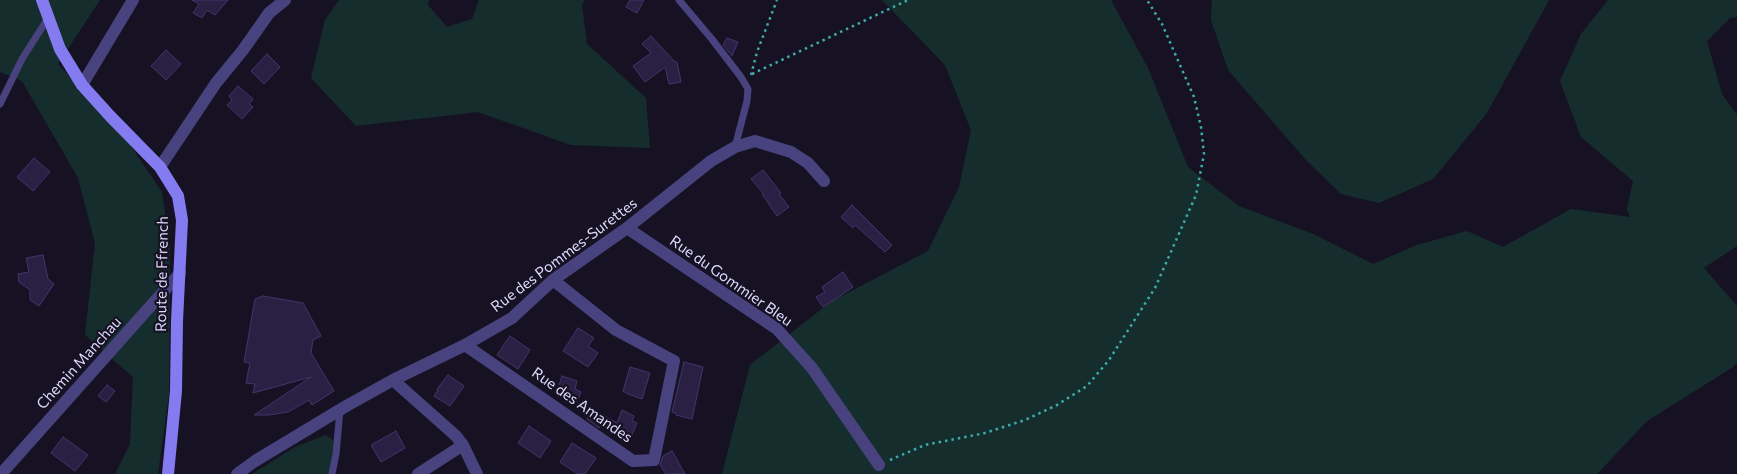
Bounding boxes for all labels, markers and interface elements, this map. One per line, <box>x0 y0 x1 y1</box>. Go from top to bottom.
street label: Rue des Pommes-Surettes <box>487 194 641 316</box>
street label: Route de Ffrench <box>152 216 172 332</box>
street label: Rue du Gommier Bleu <box>666 232 796 330</box>
street label: Chemin Manchau <box>33 313 125 413</box>
street label: Rue des Amandes <box>528 364 636 446</box>

